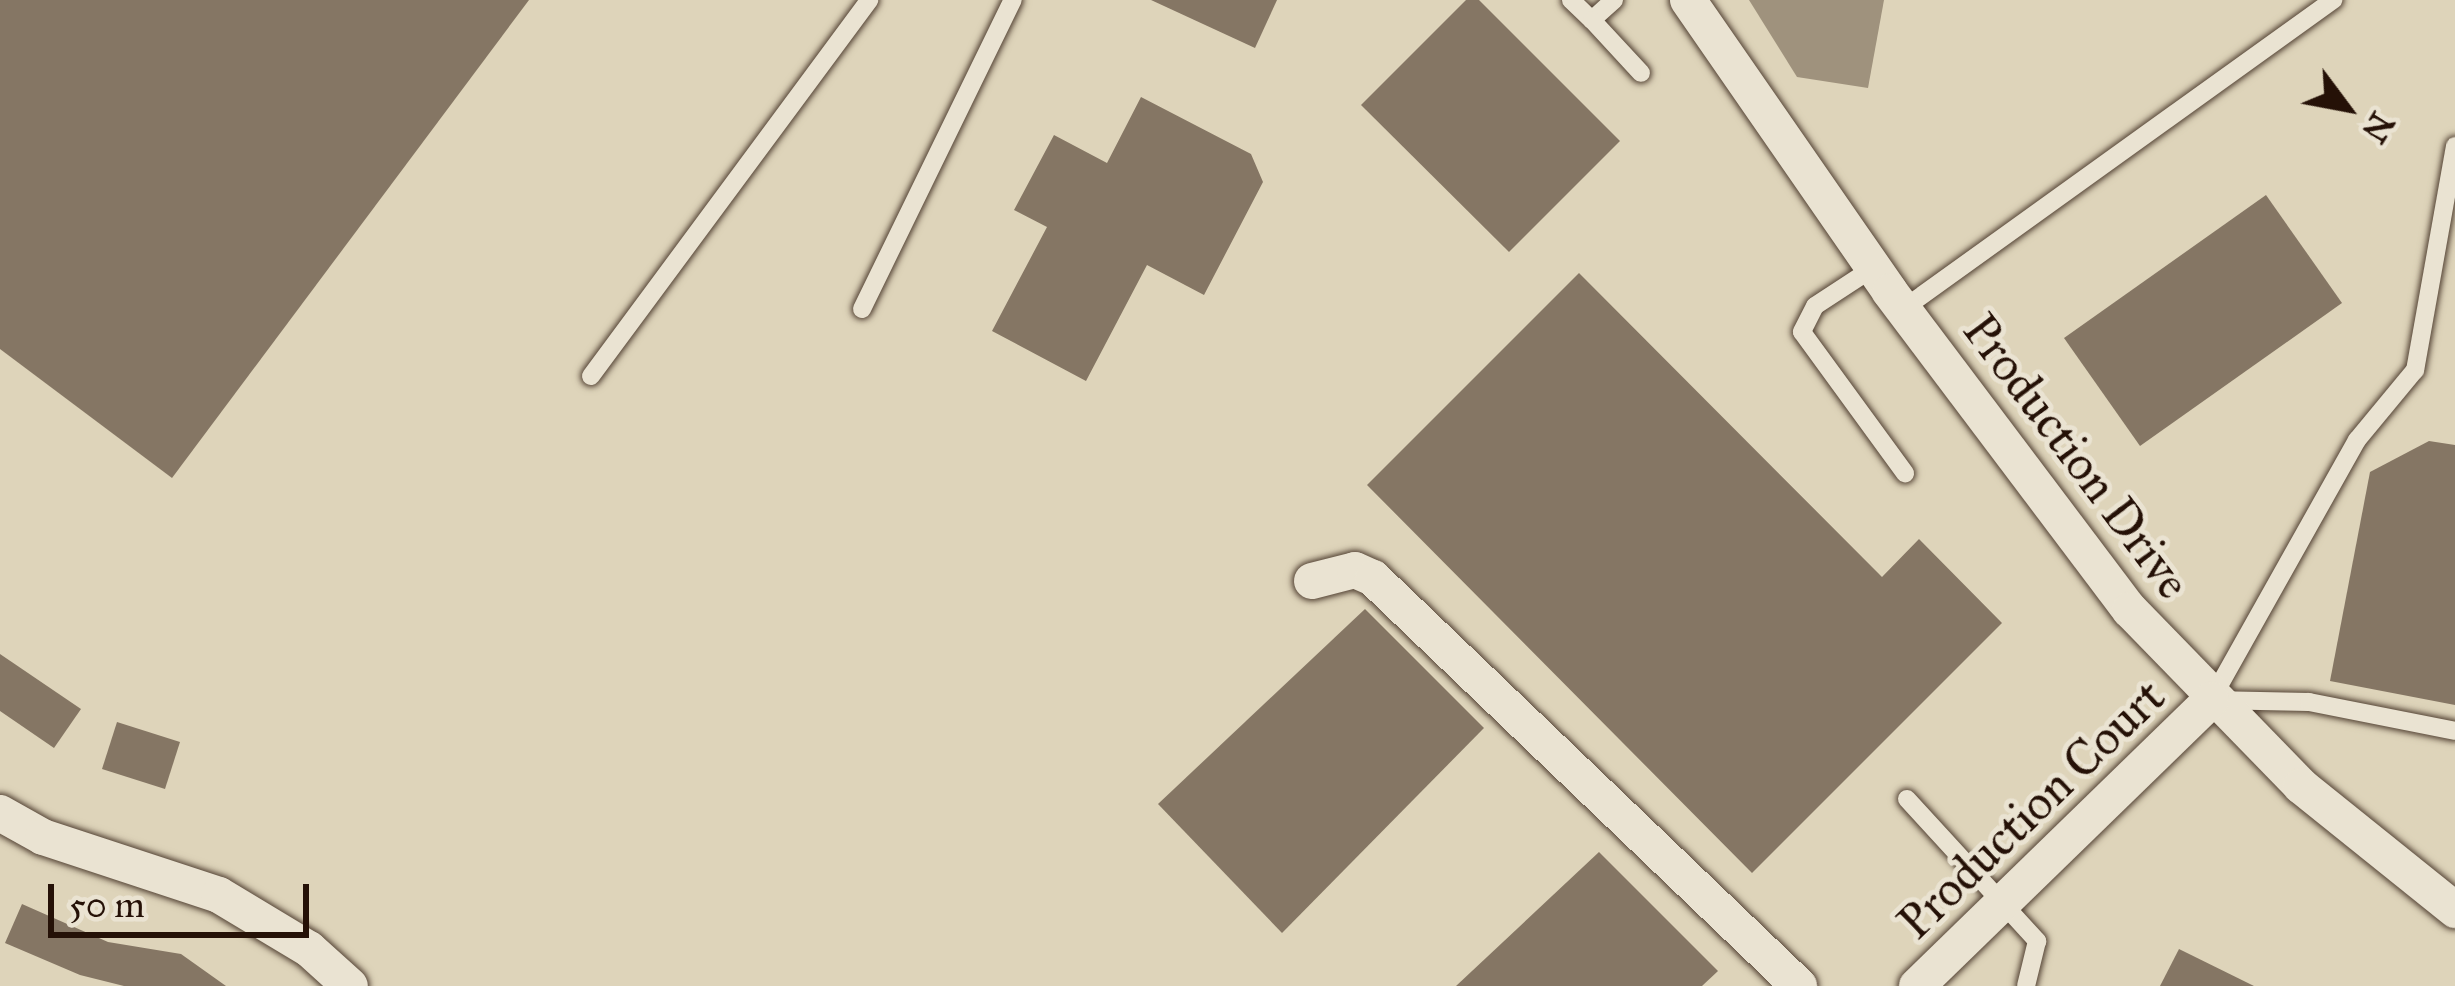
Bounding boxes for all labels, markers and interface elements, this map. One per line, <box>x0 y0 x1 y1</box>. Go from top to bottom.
north arrow <box>2287 48 2407 168</box>
text: N <box>2353 105 2402 150</box>
street label: Production Drive <box>1951 302 2203 610</box>
street label: Production Court <box>1886 667 2176 951</box>
scale bar <box>54 860 315 934</box>
text: 50 m <box>69 883 145 927</box>

